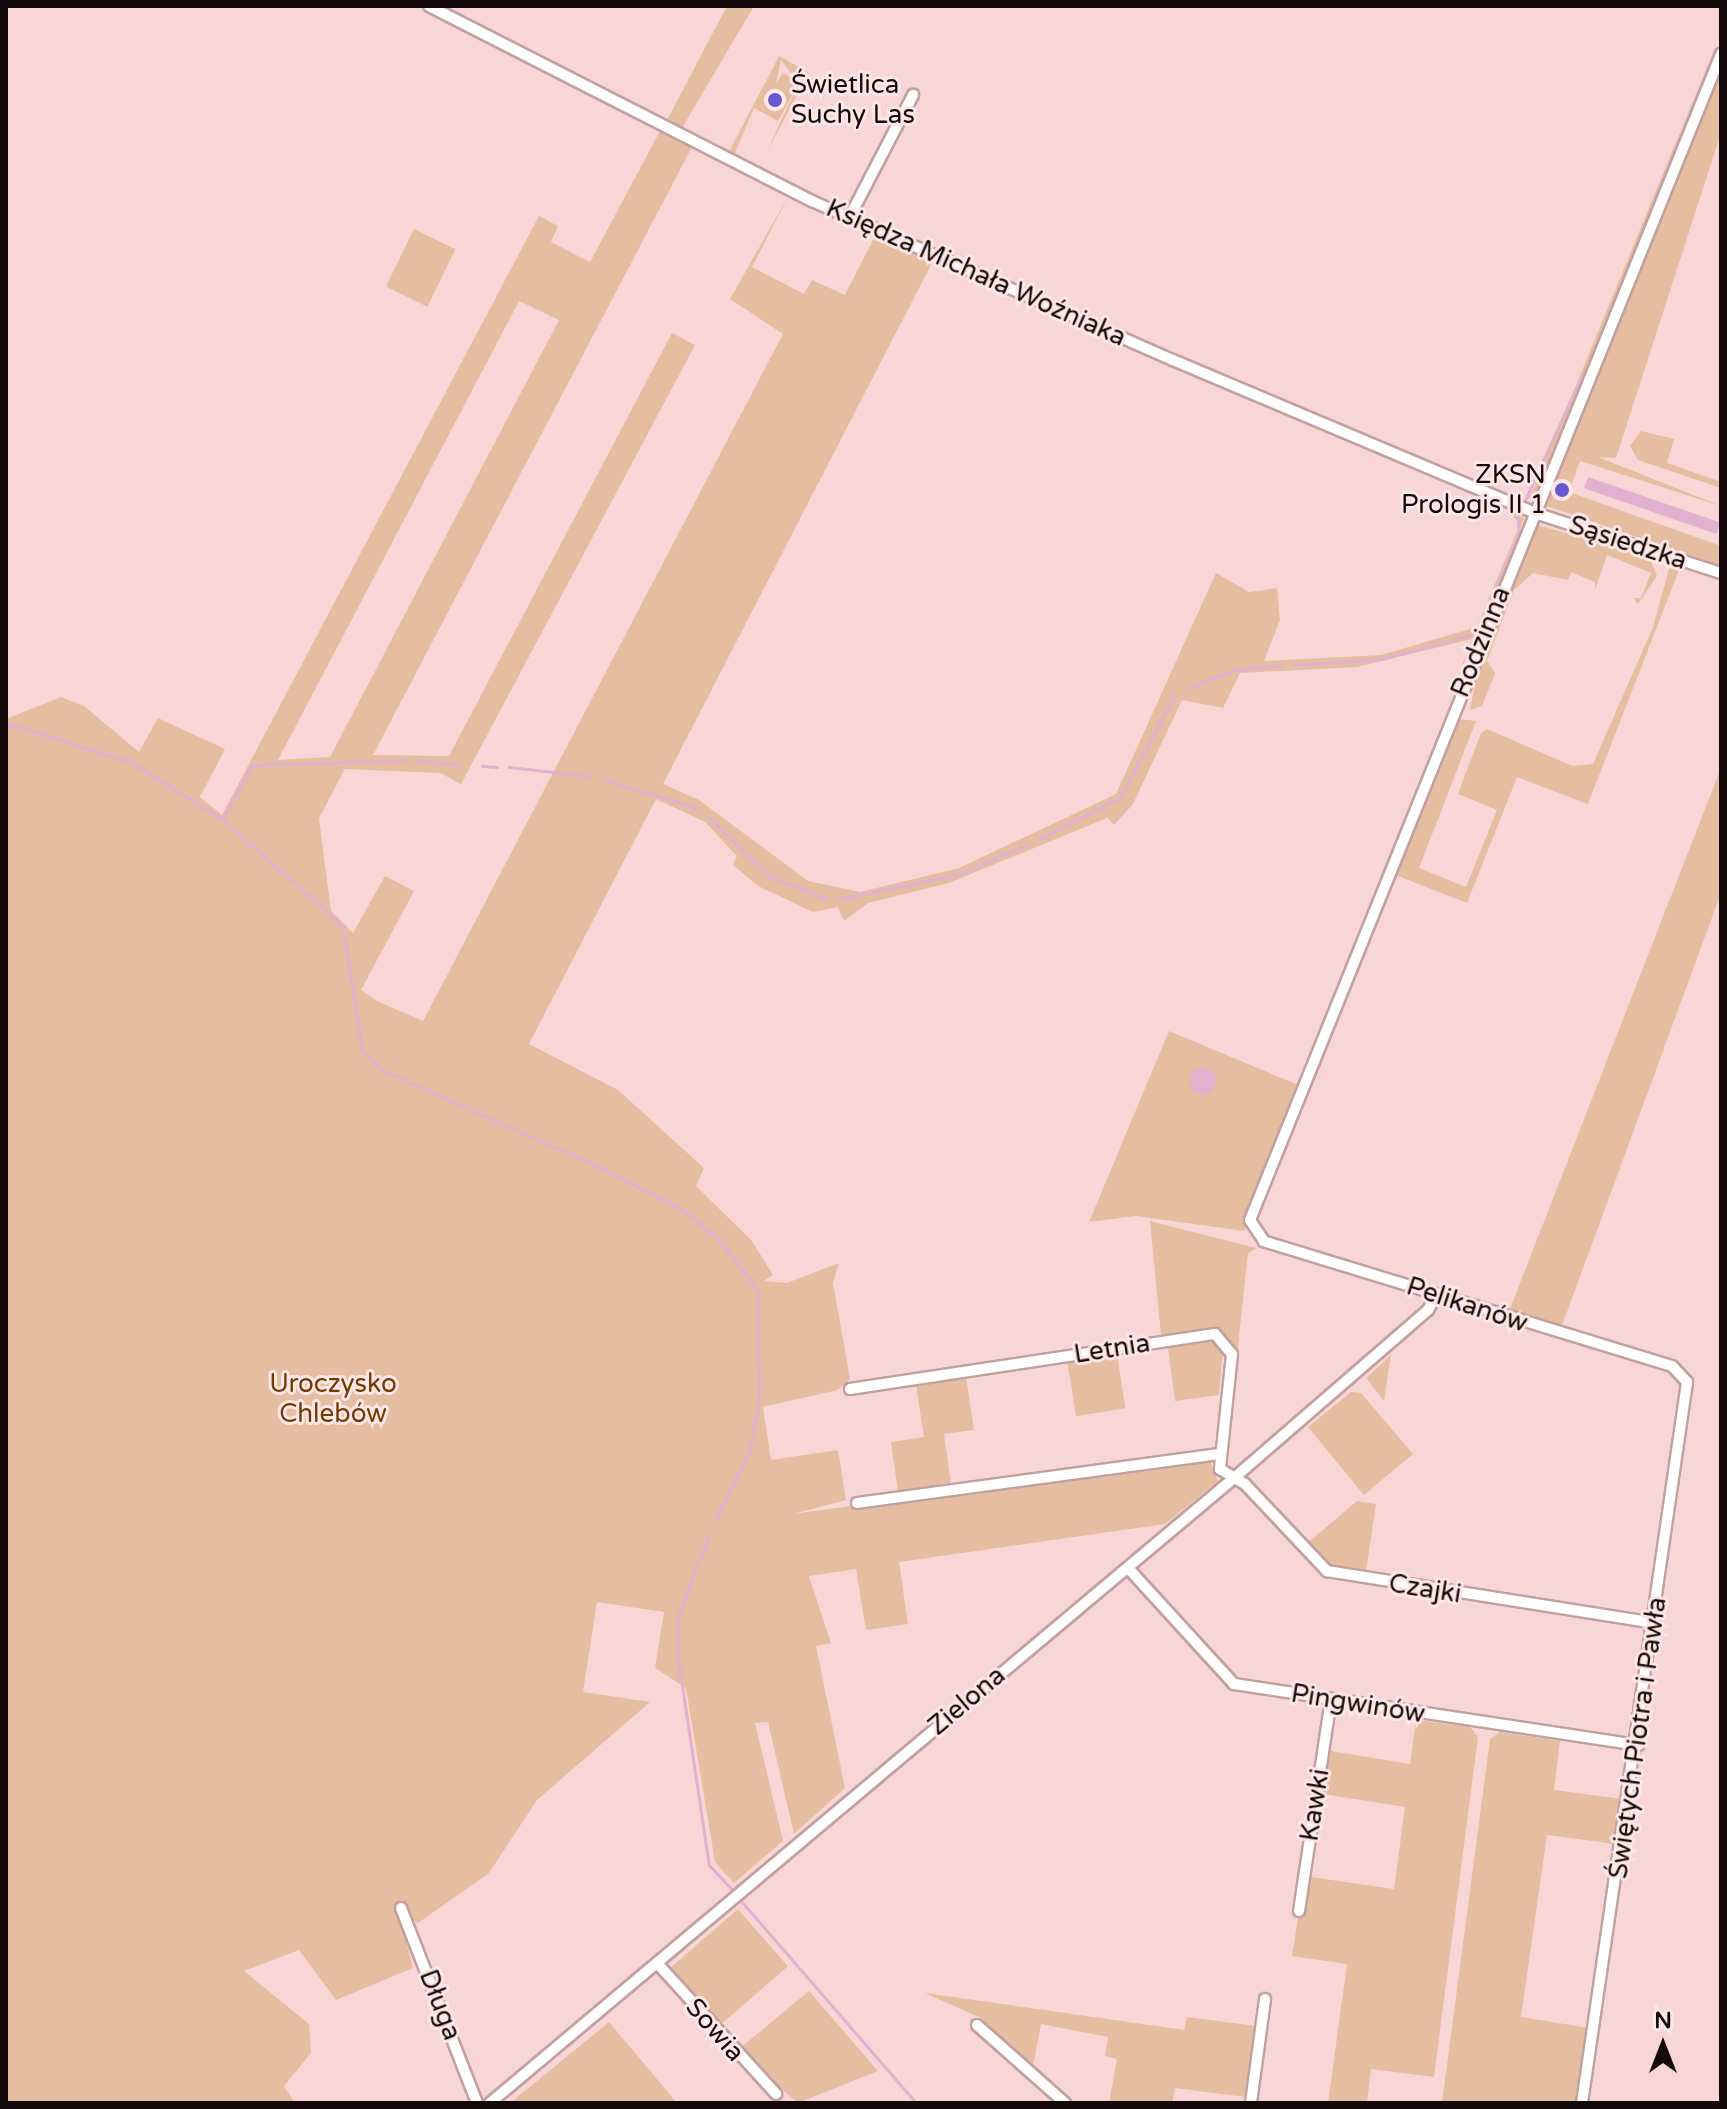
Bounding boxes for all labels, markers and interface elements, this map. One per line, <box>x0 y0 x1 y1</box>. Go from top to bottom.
place label: Świetlica Suchy Las <box>791 69 915 130</box>
marker: Świetlica Suchy Las <box>766 91 784 109</box>
street label: Księdza Michała Woźniaka <box>821 193 1131 353</box>
place label: ZKSN Prologis II 1 <box>1401 459 1546 520</box>
marker: ZKSN Prologis II 1 <box>1553 481 1571 499</box>
street label: Sąsiedzka <box>1565 509 1691 577</box>
street label: Rodzinna <box>1445 582 1517 702</box>
street label: Pelikanów <box>1403 1271 1531 1339</box>
street label: Letnia <box>1072 1328 1152 1370</box>
park label: Uroczysko Chlebów <box>269 1368 397 1430</box>
street label: Czajki <box>1387 1568 1463 1610</box>
street label: Świętych Piotra i Pawła <box>1603 1595 1673 1881</box>
street label: Zielona <box>922 1660 1012 1742</box>
street label: Pingwinów <box>1289 1678 1427 1730</box>
street label: Kawki <box>1294 1766 1336 1844</box>
street label: Długa <box>412 1965 468 2045</box>
street label: Sowia <box>679 1992 751 2068</box>
north arrow <box>1623 2005 1703 2085</box>
text: N <box>1654 2008 1672 2034</box>

